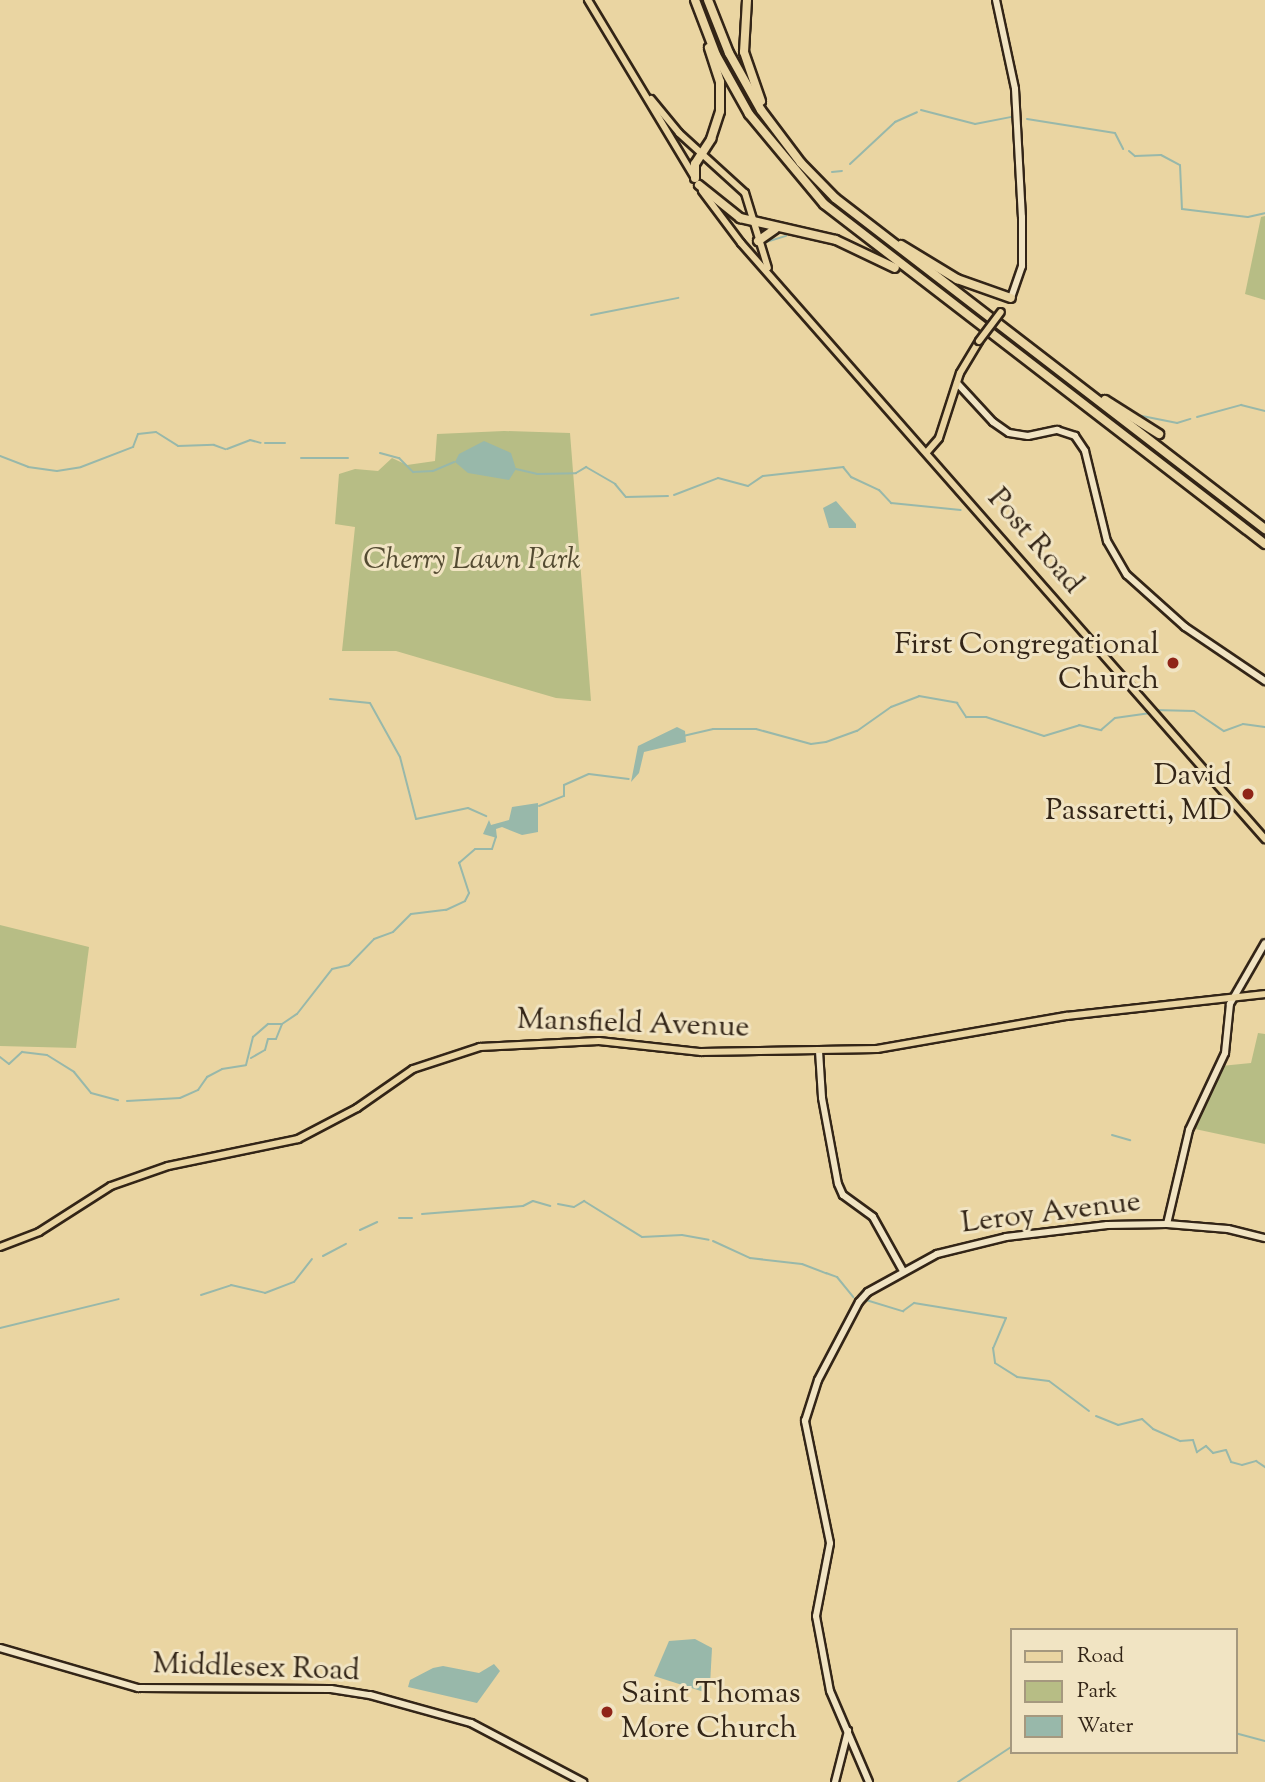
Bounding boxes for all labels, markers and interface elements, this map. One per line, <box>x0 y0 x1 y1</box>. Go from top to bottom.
street label: Post Road <box>978 482 1090 602</box>
park label: Cherry Lawn Park <box>363 543 581 579</box>
place label: First Congregational Church <box>895 628 1159 698</box>
marker: First Congregational Church <box>1165 655 1181 671</box>
place label: David Passaretti, MD <box>1045 759 1232 830</box>
marker: David Passaretti, MD <box>1238 784 1258 804</box>
street label: Mansfield Avenue <box>516 1003 750 1047</box>
street label: Leroy Avenue <box>959 1185 1143 1243</box>
legend <box>1010 1628 1237 1754</box>
text: Road <box>1077 1642 1124 1672</box>
street label: Middlesex Road <box>152 1647 360 1691</box>
place label: Saint Thomas More Church <box>621 1677 801 1748</box>
text: Park <box>1077 1677 1117 1707</box>
marker: Saint Thomas More Church <box>599 1704 615 1720</box>
text: Water <box>1077 1712 1133 1742</box>

